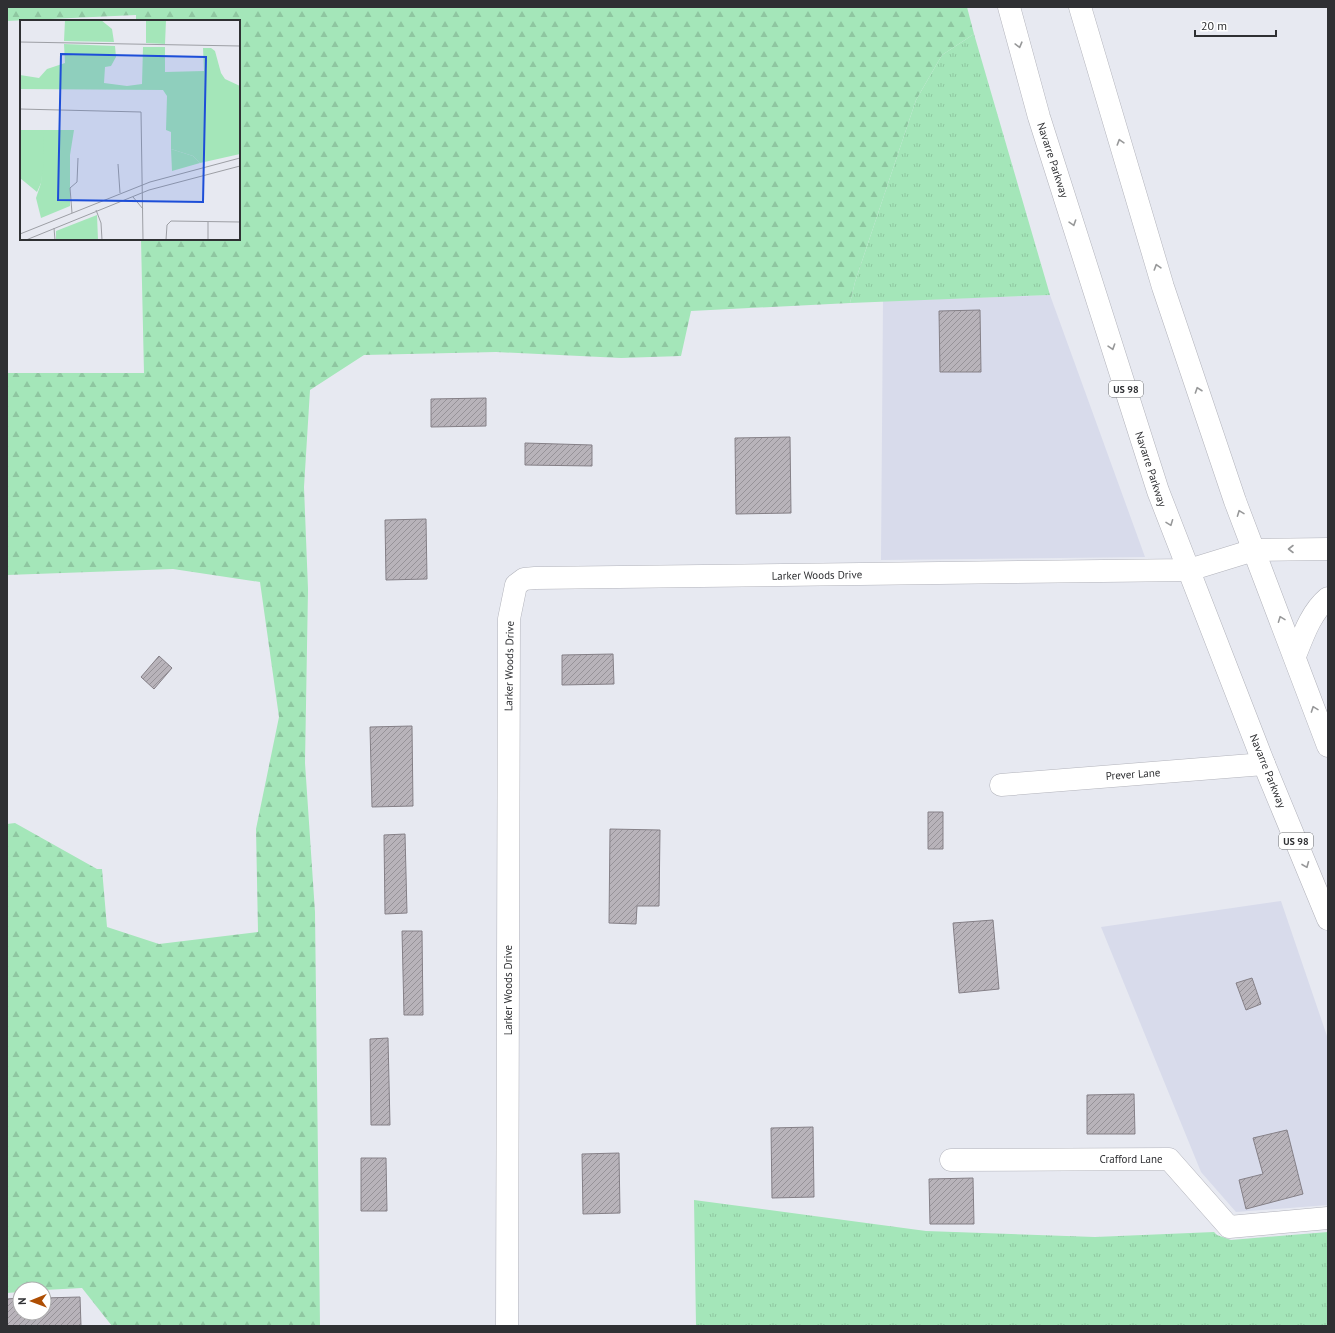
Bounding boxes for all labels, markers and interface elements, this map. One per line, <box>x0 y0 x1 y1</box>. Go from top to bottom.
scale bar <box>1195 12 1276 38</box>
text: 20 m <box>1201 18 1227 33</box>
inset map <box>20 20 240 240</box>
one-way arrow <box>1015 41 1023 48</box>
street label: Navarre Parkway <box>1034 120 1072 200</box>
one-way arrow <box>1116 139 1125 146</box>
one-way arrow <box>1068 219 1077 226</box>
one-way arrow <box>1153 264 1162 271</box>
one-way arrow <box>1107 343 1116 350</box>
road number: US 98 <box>1109 381 1143 397</box>
one-way arrow <box>1194 387 1202 394</box>
street label: Navarre Parkway <box>1132 429 1170 509</box>
one-way arrow <box>1236 510 1244 517</box>
one-way arrow <box>1166 520 1174 527</box>
one-way arrow <box>1288 545 1294 553</box>
street label: Larker Woods Drive <box>772 567 863 583</box>
one-way arrow <box>1277 616 1285 623</box>
street label: Larker Woods Drive <box>501 620 517 711</box>
one-way arrow <box>1311 706 1319 713</box>
street label: Navarre Parkway <box>1247 732 1290 811</box>
street label: Prever Lane <box>1105 765 1161 783</box>
road number: US 98 <box>1279 833 1313 849</box>
one-way arrow <box>1301 860 1309 868</box>
street label: Larker Woods Drive <box>501 944 515 1035</box>
street label: Crafford Lane <box>1099 1152 1163 1166</box>
north arrow <box>12 1281 52 1321</box>
text: N <box>15 1297 29 1305</box>

